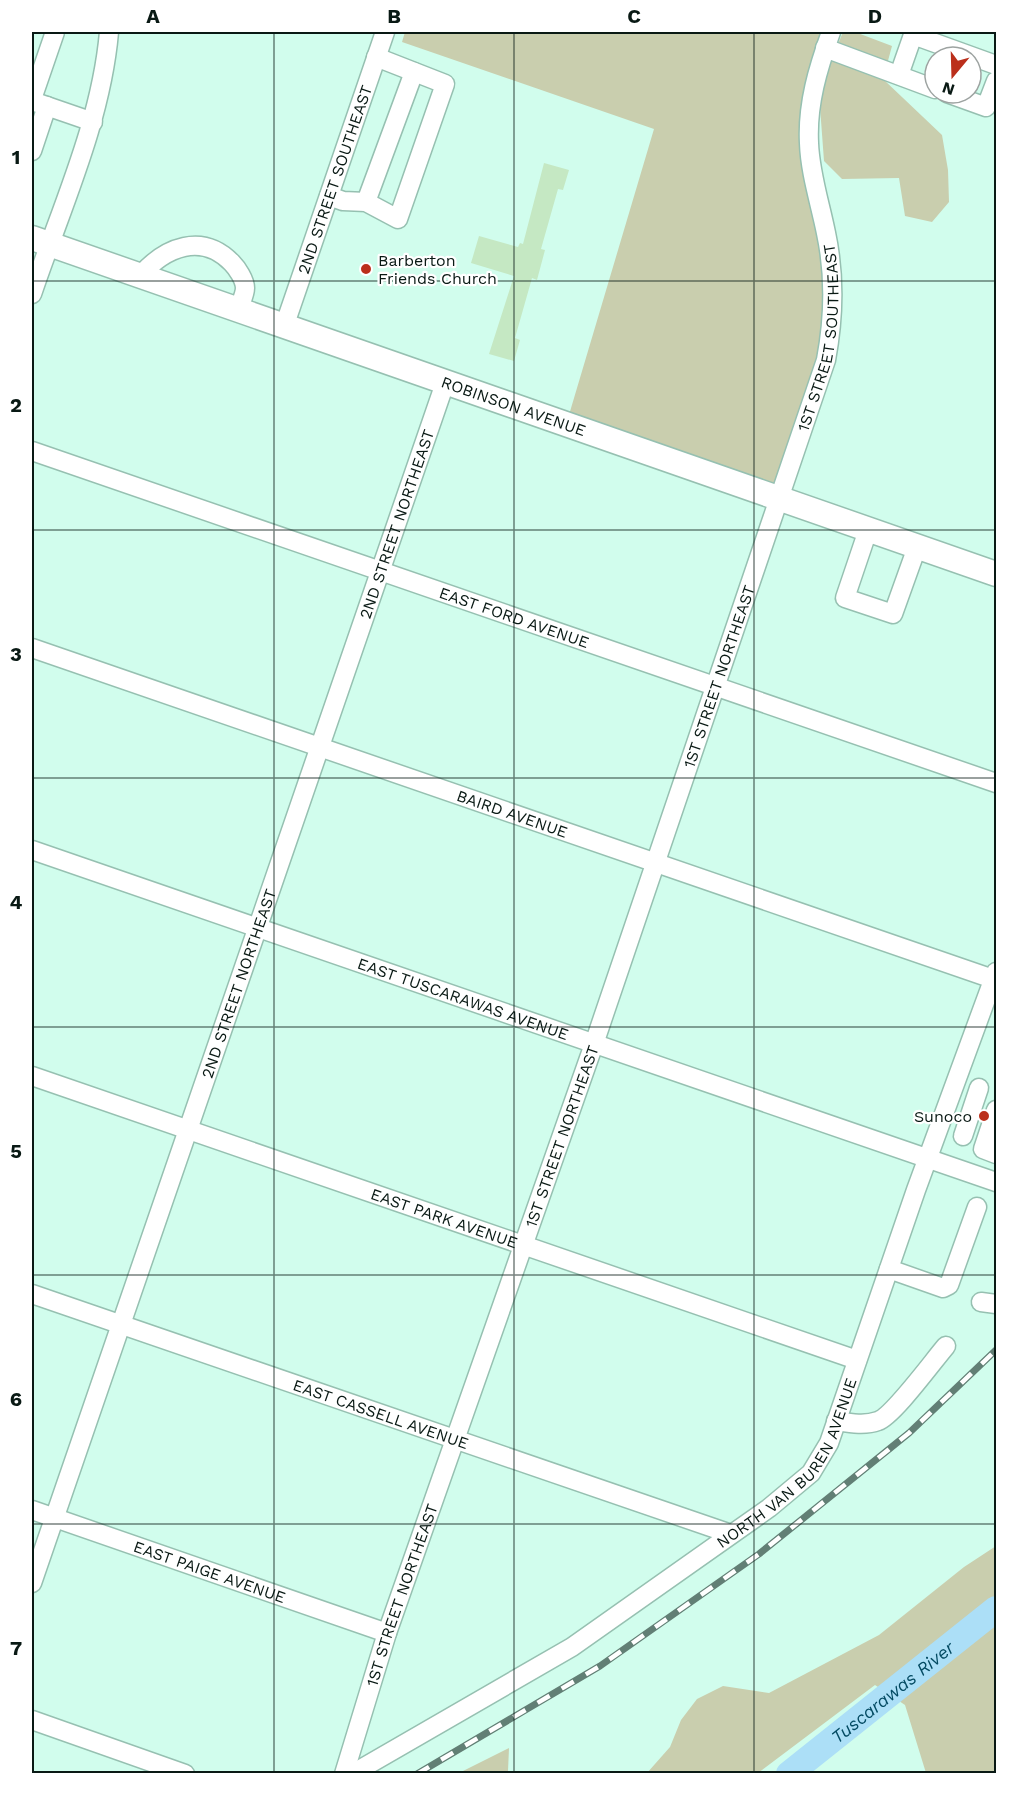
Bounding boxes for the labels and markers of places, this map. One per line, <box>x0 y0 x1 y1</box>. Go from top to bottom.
place label: Barberton Friends Church <box>378 251 497 288</box>
marker: Barberton Friends Church <box>359 262 373 276</box>
place label: Sunoco <box>914 1107 972 1126</box>
marker: Sunoco <box>977 1109 991 1123</box>

